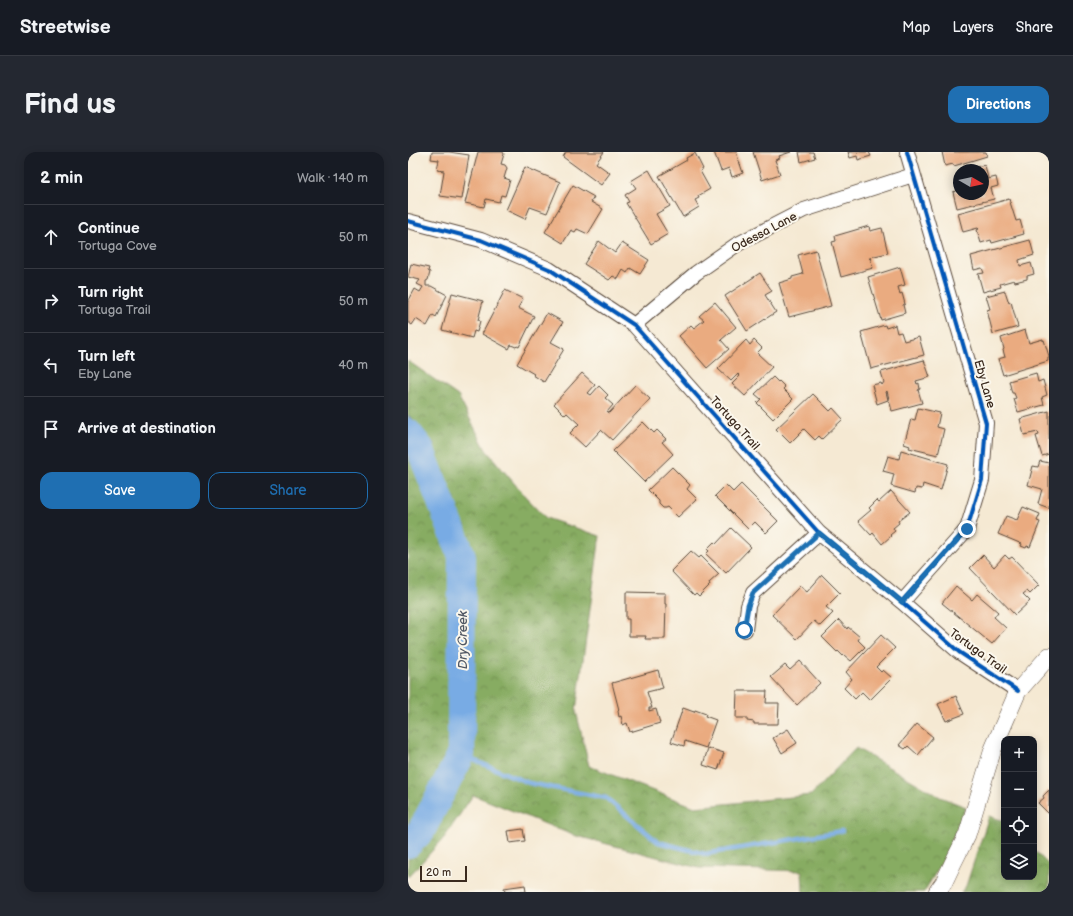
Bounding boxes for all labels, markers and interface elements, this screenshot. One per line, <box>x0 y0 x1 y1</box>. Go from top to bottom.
text: Streetwise <box>20 16 111 39</box>
text: Map <box>902 19 930 36</box>
text: Layers <box>952 19 994 36</box>
text: Share <box>1016 19 1053 36</box>
button: Directions <box>948 86 1049 123</box>
text: Find us <box>24 88 116 121</box>
north arrow <box>953 164 989 200</box>
text: 2 min <box>40 168 83 188</box>
text: Walk · 140 m <box>297 170 368 186</box>
street label: Odessa Lane <box>729 209 800 256</box>
text: Continue <box>78 219 140 238</box>
icon: ahead <box>40 226 62 248</box>
text: 50 m <box>339 229 368 245</box>
text: Tortuga Cove <box>78 238 157 254</box>
text: Turn right <box>78 283 143 302</box>
icon: right <box>40 290 62 312</box>
text: 50 m <box>339 293 368 309</box>
text: Tortuga Trail <box>78 302 151 318</box>
text: Turn left <box>78 347 135 366</box>
icon: left <box>40 354 62 376</box>
text: 40 m <box>338 357 368 373</box>
street label: Eby Lane <box>970 358 999 410</box>
text: Eby Lane <box>78 366 132 382</box>
street label: Tortuga Trail <box>707 393 763 453</box>
icon: arrive <box>40 418 62 440</box>
text: Arrive at destination <box>78 419 216 438</box>
button: Save <box>40 472 200 509</box>
button: Share <box>208 472 368 509</box>
route end <box>958 520 976 538</box>
water label: Dry Creek <box>455 610 471 669</box>
route start <box>735 621 753 639</box>
street label: Tortuga Trail <box>946 626 1009 677</box>
map controls <box>1001 736 1037 880</box>
button: + <box>1001 736 1037 772</box>
button: − <box>1001 772 1037 808</box>
button: locate <box>1001 808 1037 844</box>
button: layers <box>1001 844 1037 880</box>
scale bar <box>420 864 467 883</box>
text: 20 m <box>426 866 451 879</box>

